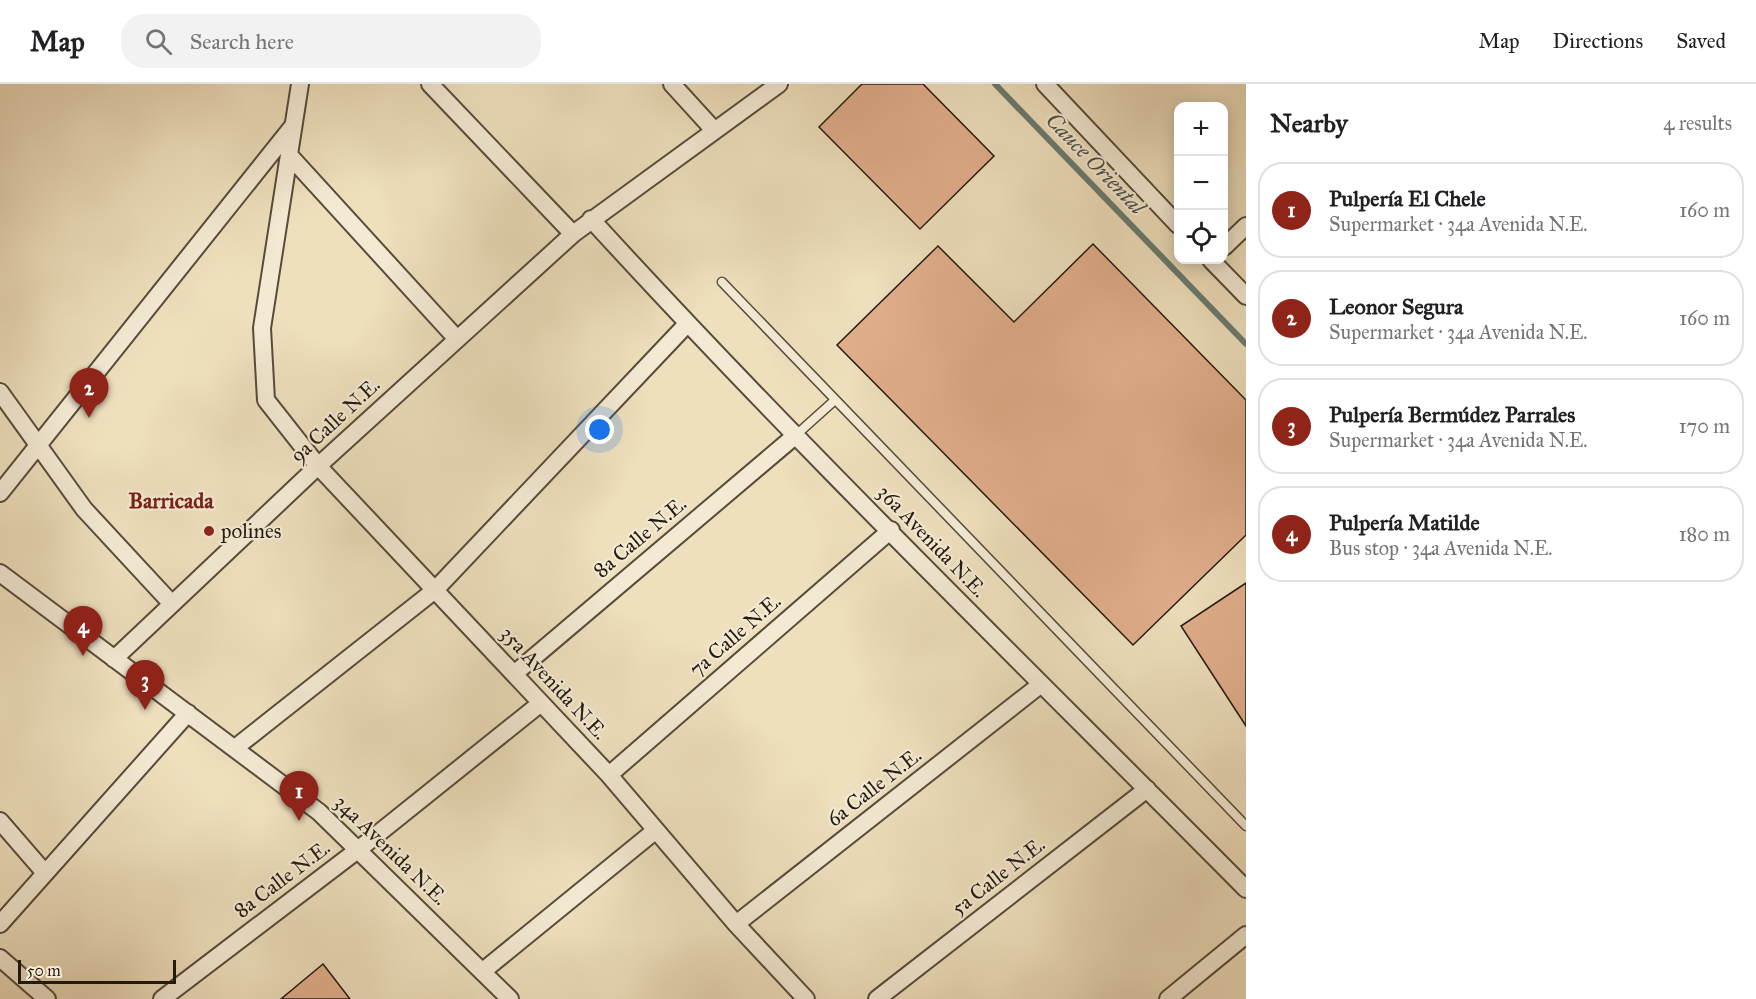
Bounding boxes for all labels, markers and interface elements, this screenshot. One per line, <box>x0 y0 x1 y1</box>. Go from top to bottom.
search box <box>121 14 541 68</box>
text: Map <box>30 24 85 59</box>
icon: search <box>142 25 175 58</box>
text: Search here <box>190 28 294 55</box>
text: Map <box>1479 28 1520 54</box>
text: Directions <box>1553 28 1643 54</box>
text: Saved <box>1676 28 1726 54</box>
map controls <box>1174 102 1228 264</box>
button: + <box>1174 102 1228 156</box>
water label: Cauce Oriental <box>1040 107 1152 221</box>
text: Nearby <box>1270 107 1348 139</box>
text: 4 results <box>1663 111 1732 135</box>
button: − <box>1174 156 1228 210</box>
text: Pulpería El Chele <box>1329 185 1486 212</box>
text: 1 <box>1288 198 1295 222</box>
text: 160 m <box>1679 198 1730 222</box>
button: locate <box>1174 210 1228 264</box>
text: Supermarket · 34a Avenida N.E. <box>1329 212 1588 236</box>
text: Leonor Segura <box>1329 293 1463 320</box>
text: 2 <box>1287 306 1296 330</box>
text: 160 m <box>1679 306 1730 330</box>
text: Supermarket · 34a Avenida N.E. <box>1329 320 1588 344</box>
pin: 2 <box>70 368 109 418</box>
street label: 9a Calle N.E. <box>285 372 385 468</box>
text: Pulpería Bermúdez Parrales <box>1329 401 1575 428</box>
text: 3 <box>1288 414 1296 438</box>
text: 170 m <box>1679 414 1730 438</box>
your location <box>585 415 614 444</box>
text: Supermarket · 34a Avenida N.E. <box>1329 428 1588 452</box>
street label: 36a Avenida N.E. <box>872 479 992 603</box>
district label: Barricada <box>128 487 214 514</box>
street label: 8a Calle N.E. <box>588 491 692 583</box>
text: Pulpería Matilde <box>1329 509 1480 536</box>
place label: polines <box>220 518 281 544</box>
text: 4 <box>1286 522 1297 546</box>
text: 180 m <box>1679 522 1730 546</box>
marker: polines <box>202 524 216 538</box>
text: Bus stop · 34a Avenida N.E. <box>1329 536 1553 560</box>
street label: 7a Calle N.E. <box>684 588 786 682</box>
pin: 4 <box>64 606 103 656</box>
street label: 35a Avenida N.E. <box>495 621 613 745</box>
pin: 3 <box>126 660 164 710</box>
street label: 6a Calle N.E. <box>821 742 927 832</box>
pin: 1 <box>280 772 318 821</box>
street label: 34a Avenida N.E. <box>329 789 453 911</box>
street label: 5a Calle N.E. <box>946 831 1050 921</box>
street label: 8a Calle N.E. <box>229 834 335 924</box>
scale bar <box>18 957 176 984</box>
text: 50 m <box>27 961 61 980</box>

